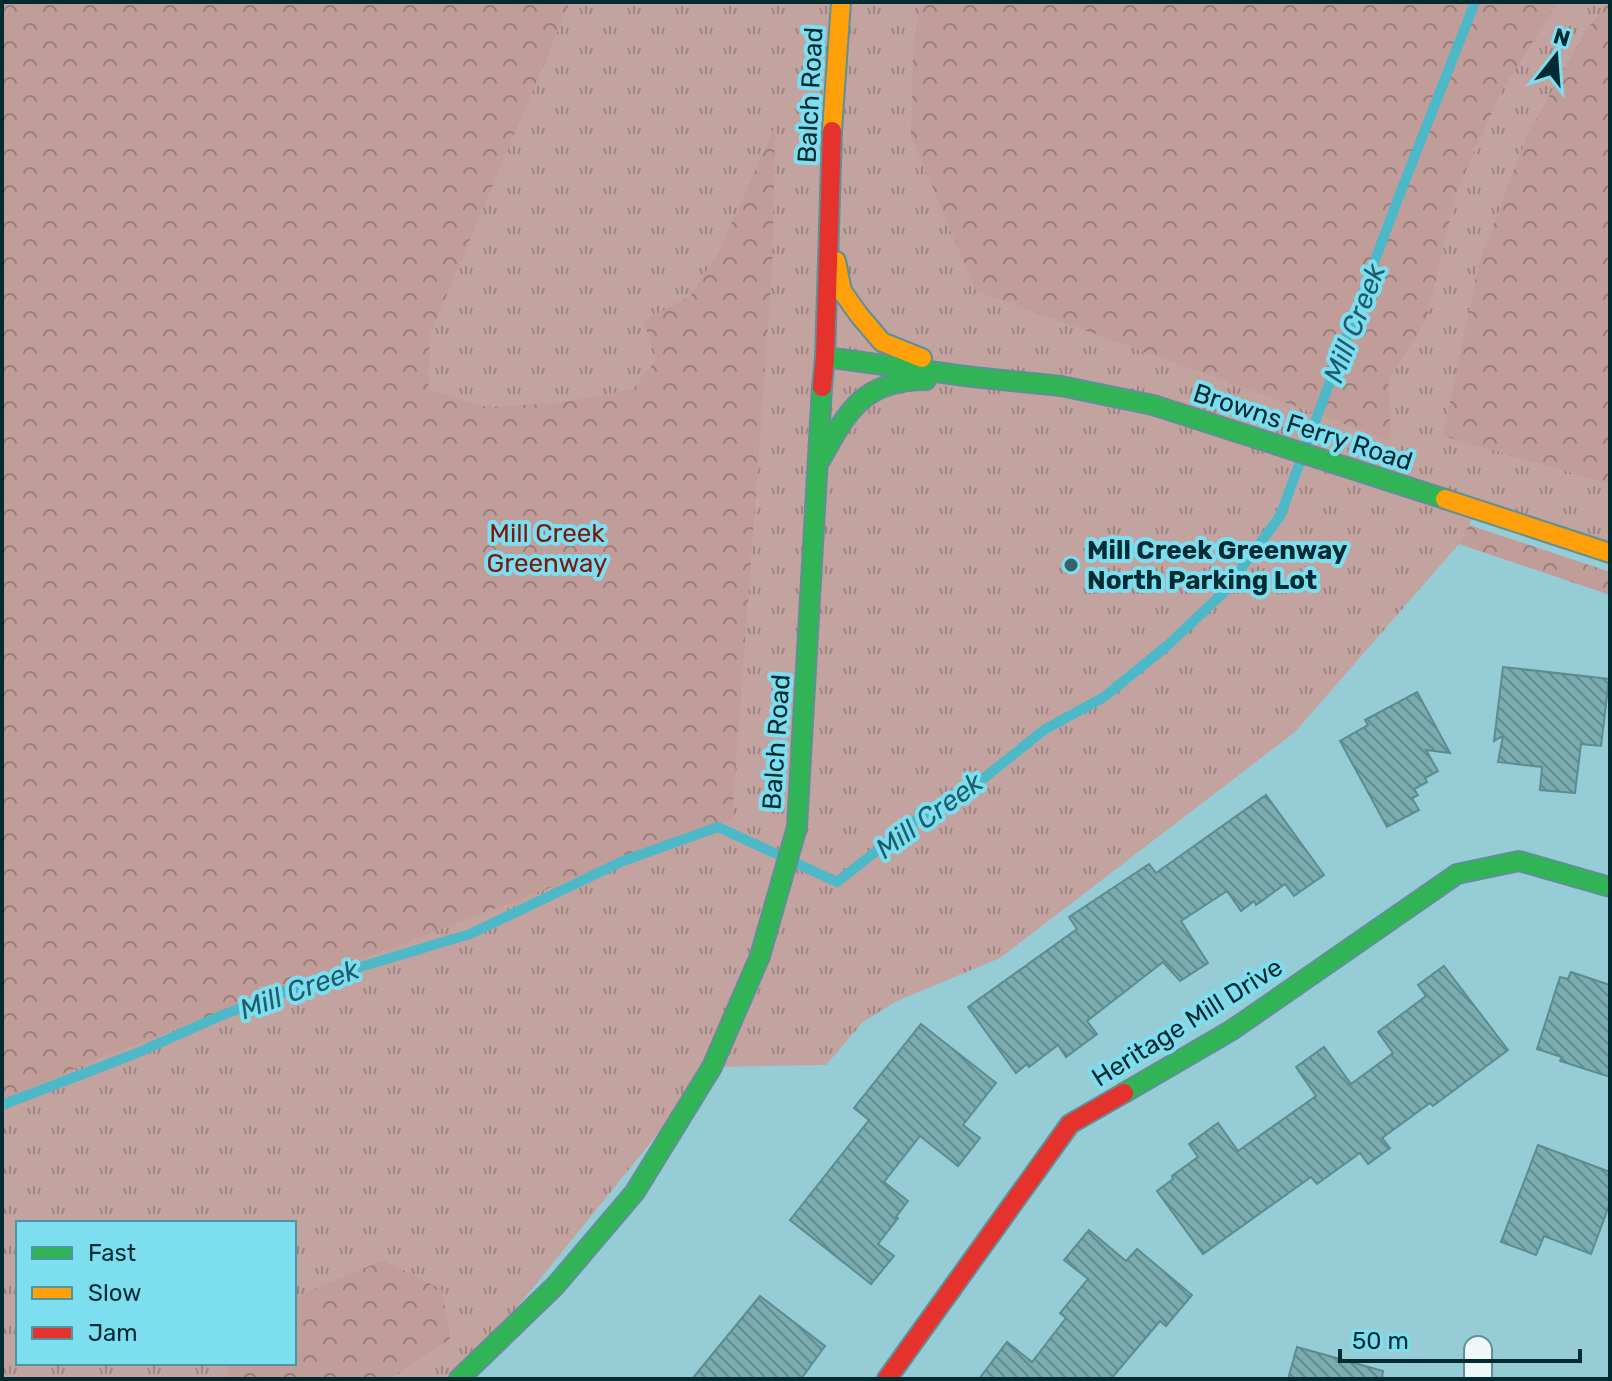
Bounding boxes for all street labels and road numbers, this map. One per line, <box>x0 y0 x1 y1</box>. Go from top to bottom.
street label: Balch Road <box>791 26 830 164</box>
street label: Browns Ferry Road <box>1189 377 1416 478</box>
street label: Balch Road <box>756 673 797 811</box>
street label: Heritage Mill Drive <box>1086 951 1288 1094</box>

